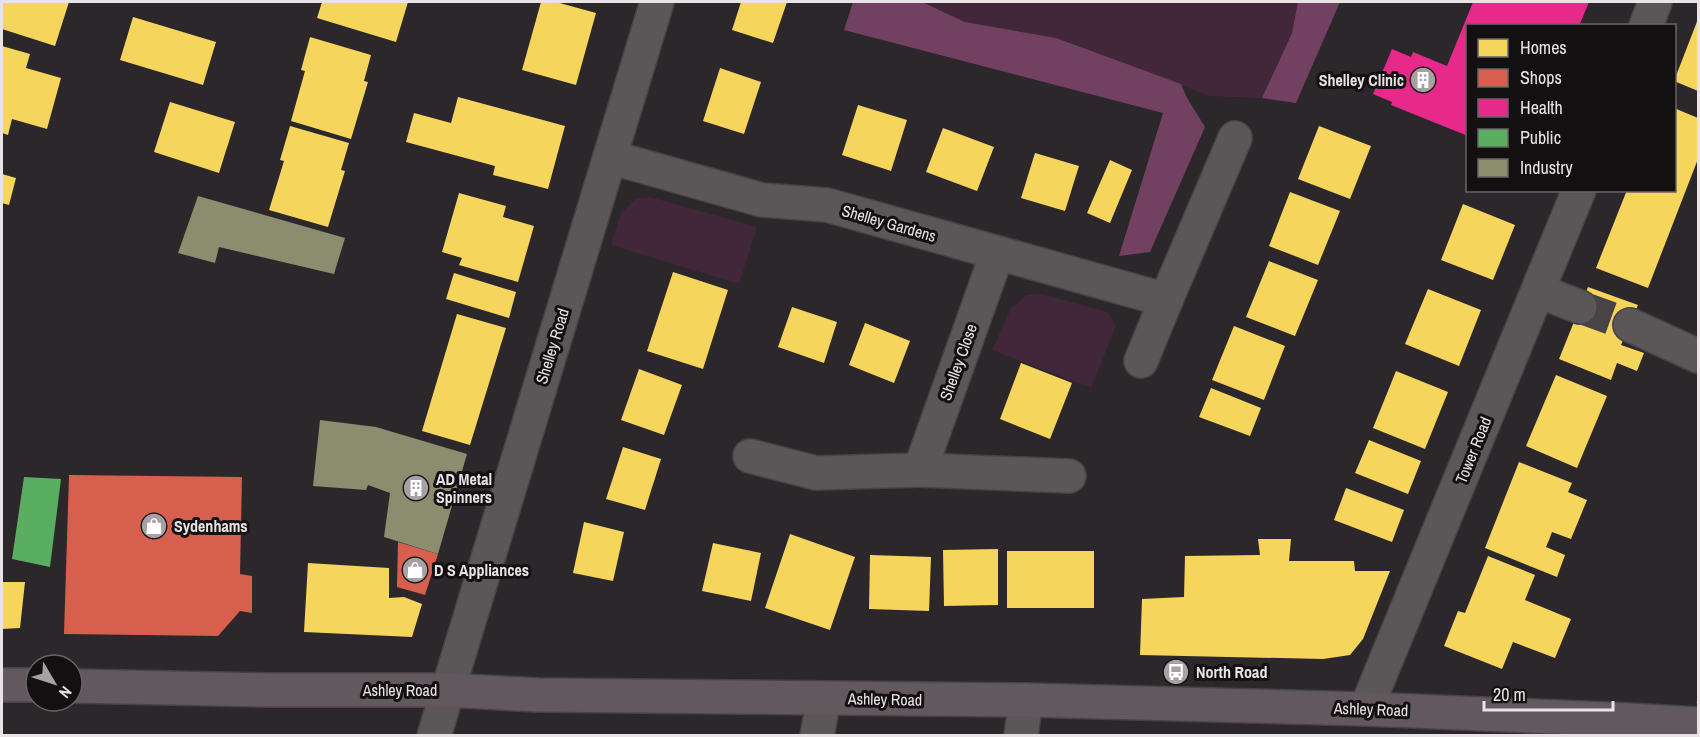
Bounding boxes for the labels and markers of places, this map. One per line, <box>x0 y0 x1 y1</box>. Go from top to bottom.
building icon: Shelley Clinic <box>1408 65 1438 95</box>
place label: Shelley Clinic <box>1319 69 1404 91</box>
place label: AD Metal Spinners <box>436 468 492 508</box>
building icon: AD Metal Spinners <box>401 473 431 503</box>
shop icon: Sydenhams <box>139 511 169 541</box>
place label: Sydenhams <box>174 515 248 537</box>
shop icon: D S Appliances <box>400 555 430 585</box>
place label: D S Appliances <box>434 559 529 581</box>
bus stop icon: North Road <box>1161 657 1191 687</box>
place label: North Road <box>1196 661 1267 683</box>

